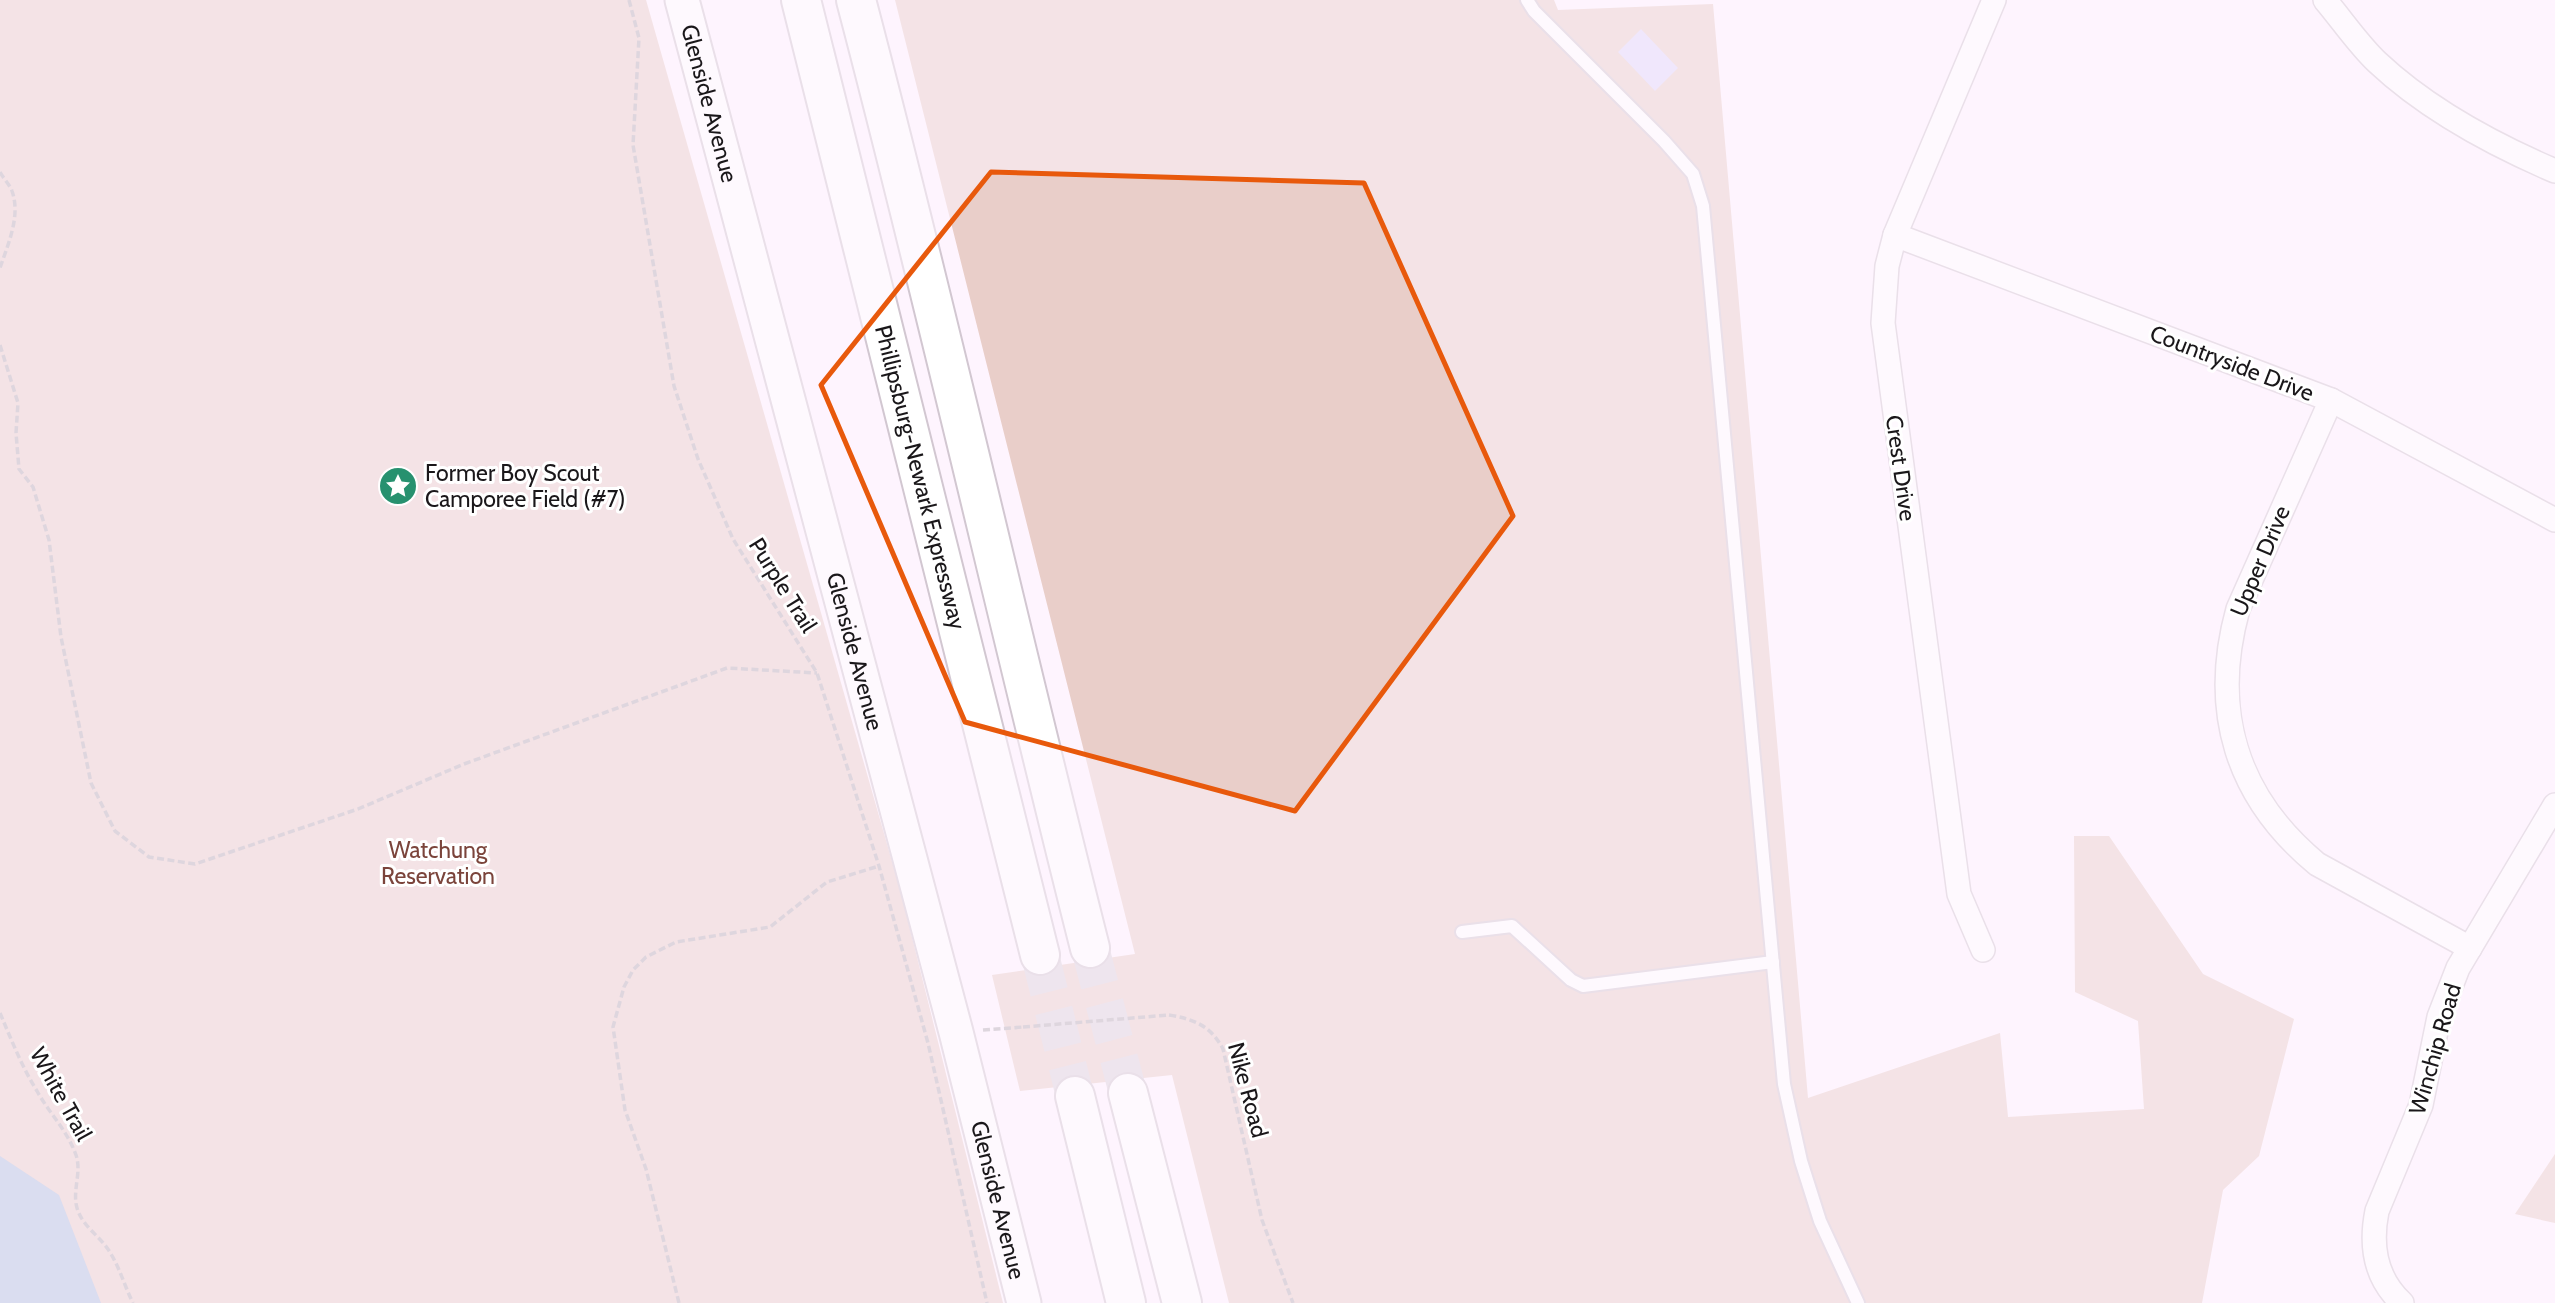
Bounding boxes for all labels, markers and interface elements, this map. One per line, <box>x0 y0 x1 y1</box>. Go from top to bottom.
street label: Glenside Avenue <box>675 21 744 186</box>
street label: Countryside Drive <box>2146 319 2318 407</box>
street label: Phillipsburg-Newark Expressway <box>869 322 972 633</box>
street label: Crest Drive <box>1880 413 1922 523</box>
place label: Former Boy Scout Camporee Field (#7) <box>425 459 625 513</box>
place icon: Former Boy Scout Camporee Field (#7) <box>377 465 419 507</box>
street label: Upper Drive <box>2224 501 2296 621</box>
street label: Purple Trail <box>743 533 823 638</box>
street label: Glenside Avenue <box>821 569 889 734</box>
park label: Watchung Reservation <box>381 836 495 890</box>
street label: Winchip Road <box>2403 980 2467 1118</box>
street label: Nike Road <box>1222 1039 1274 1141</box>
street label: White Trail <box>24 1042 98 1146</box>
street label: Glenside Avenue <box>965 1118 1032 1282</box>

